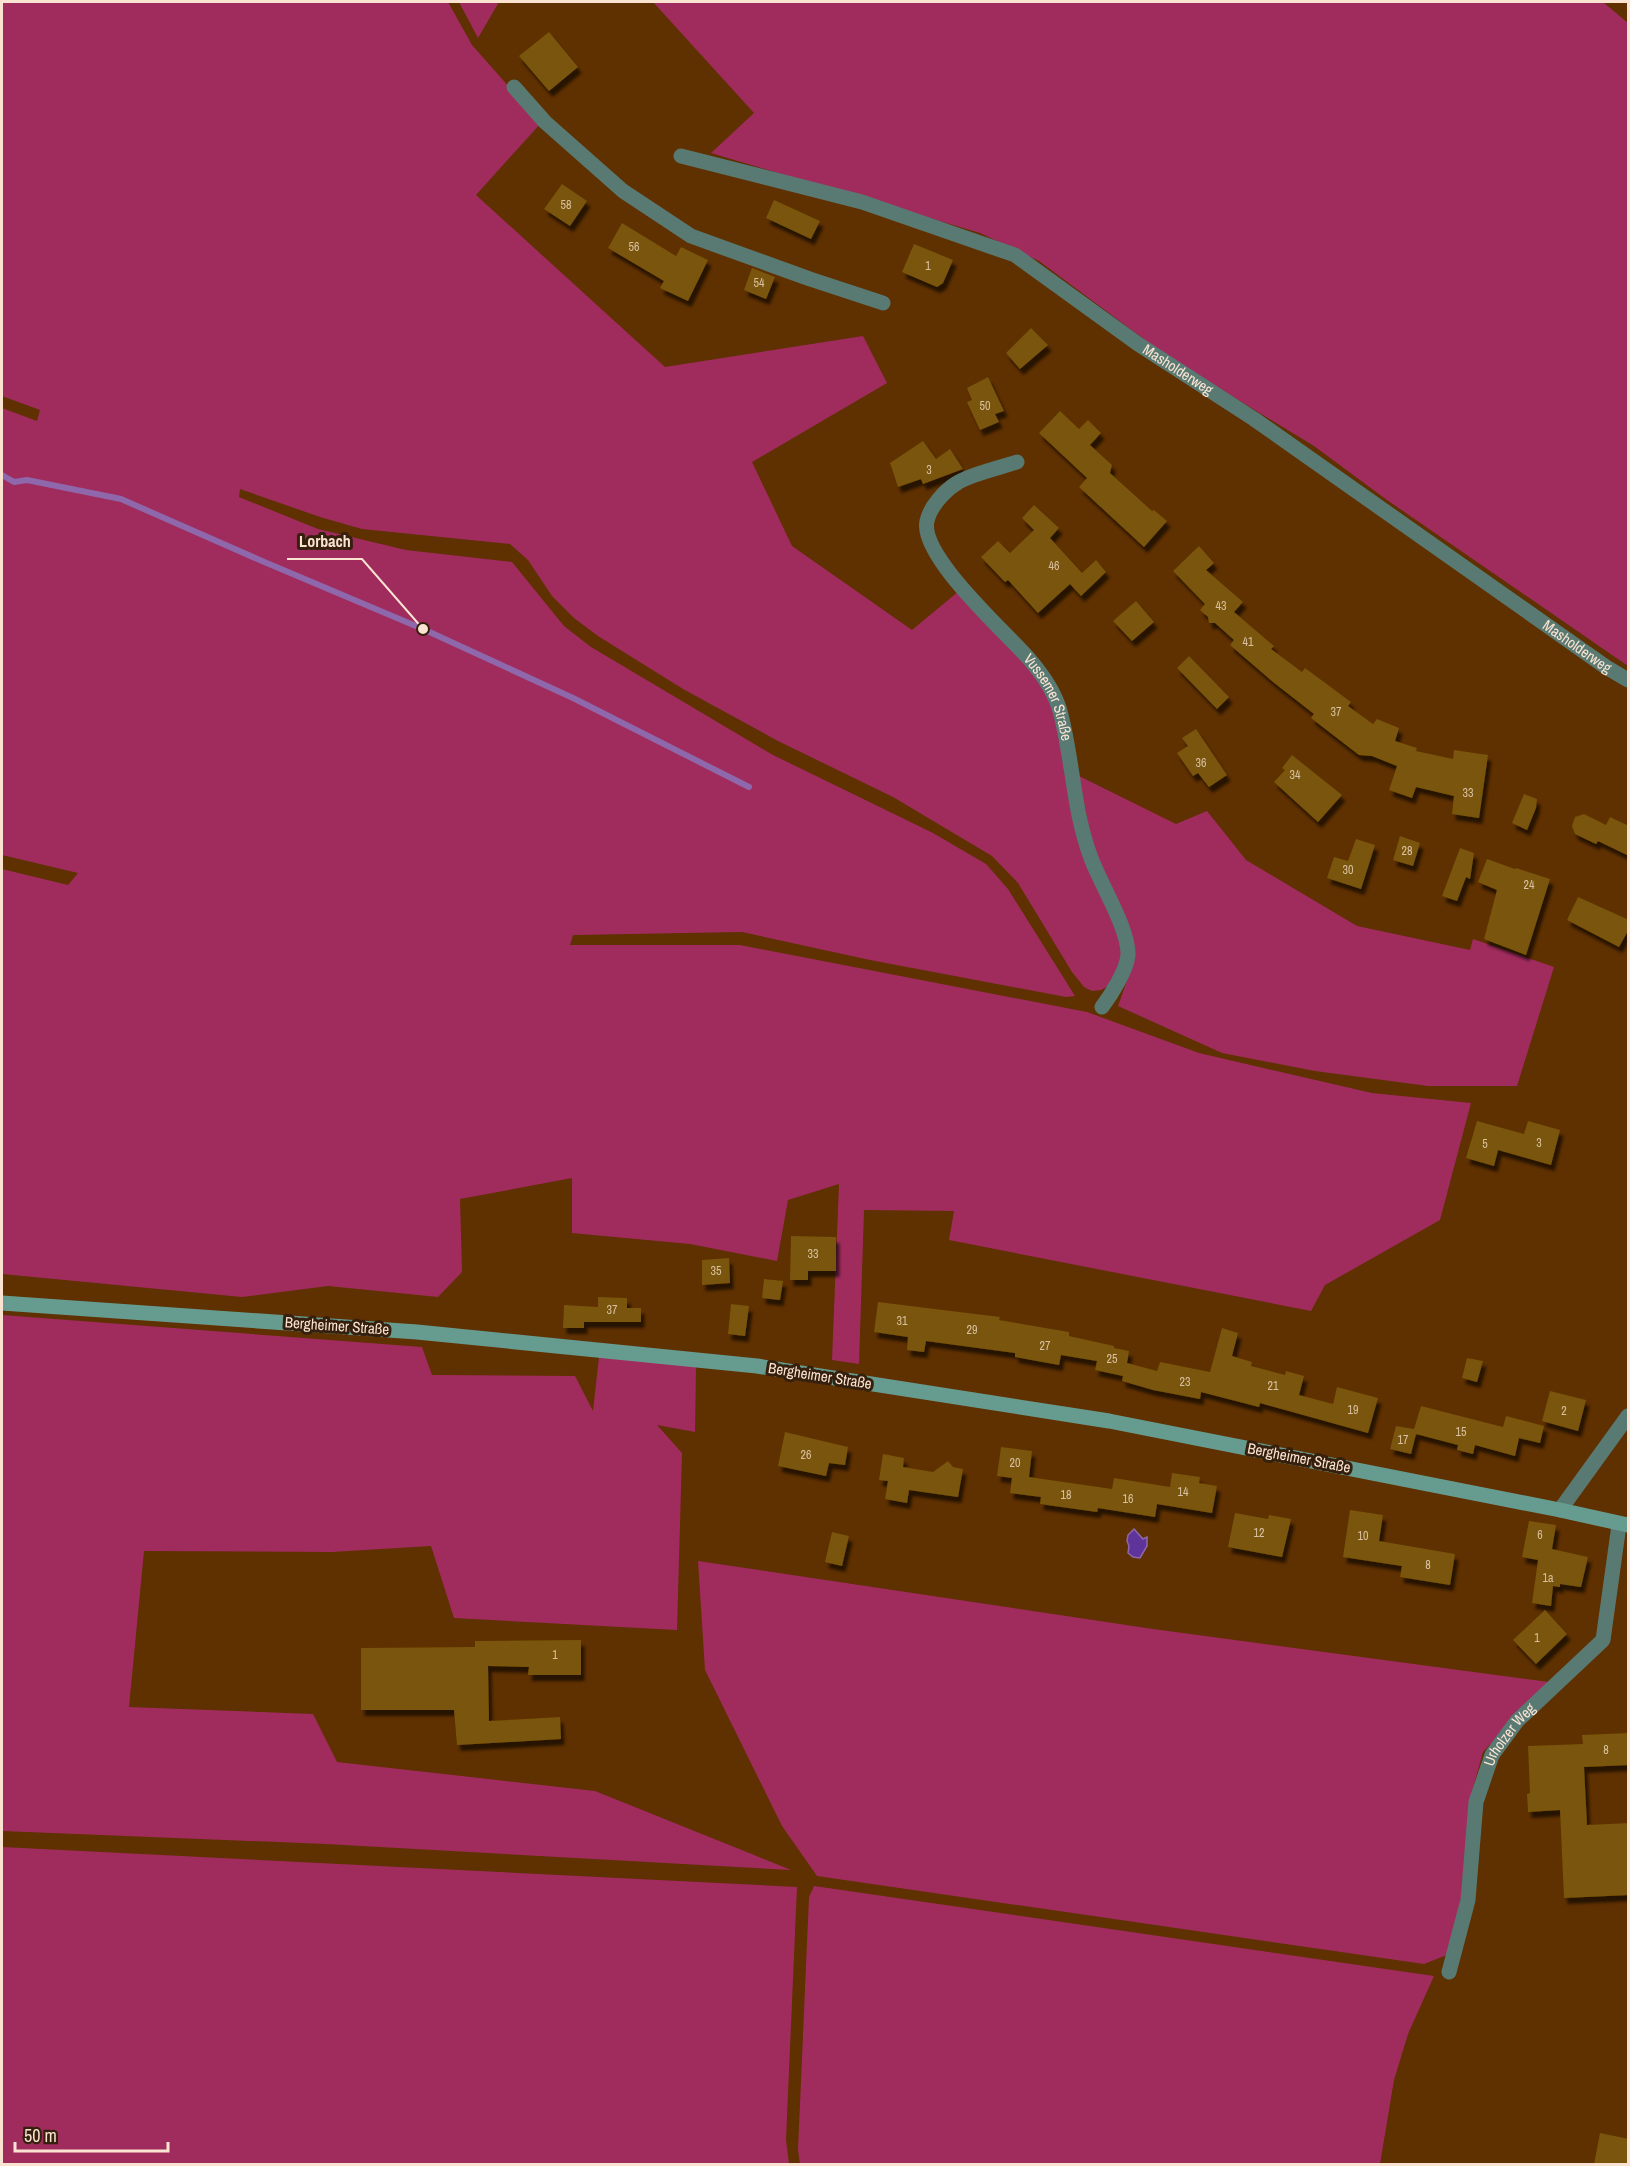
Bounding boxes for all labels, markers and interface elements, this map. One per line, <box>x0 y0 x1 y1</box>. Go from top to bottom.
house number: 58 <box>561 197 571 213</box>
house number: 56 <box>629 239 639 255</box>
house number: 1 <box>925 258 931 274</box>
house number: 54 <box>754 275 765 291</box>
street label: Masholderweg <box>1139 339 1218 400</box>
house number: 50 <box>980 398 990 414</box>
house number: 3 <box>926 462 932 478</box>
callout: Lorbach <box>287 525 362 559</box>
text: Lorbach <box>299 530 351 552</box>
house number: 46 <box>1049 558 1059 574</box>
house number: 43 <box>1216 598 1226 614</box>
street label: Masholderweg <box>1539 615 1616 678</box>
house number: 41 <box>1243 634 1254 650</box>
street label: Vussemer Straße <box>1019 649 1077 743</box>
house number: 37 <box>1331 704 1342 720</box>
house number: 36 <box>1196 755 1206 771</box>
house number: 34 <box>1290 767 1301 783</box>
house number: 33 <box>1463 785 1473 801</box>
house number: 28 <box>1402 843 1412 859</box>
house number: 30 <box>1343 862 1353 878</box>
house number: 24 <box>1524 877 1535 893</box>
house number: 3 <box>1536 1135 1542 1151</box>
house number: 5 <box>1482 1136 1488 1152</box>
house number: 33 <box>808 1246 818 1262</box>
house number: 35 <box>711 1263 722 1279</box>
house number: 37 <box>607 1302 618 1318</box>
street label: Bergheimer Straße <box>284 1311 390 1340</box>
house number: 31 <box>897 1313 908 1329</box>
house number: 29 <box>967 1322 977 1338</box>
house number: 27 <box>1040 1338 1051 1354</box>
house number: 25 <box>1107 1351 1118 1367</box>
street label: Bergheimer Straße <box>767 1357 874 1394</box>
house number: 23 <box>1180 1374 1190 1390</box>
house number: 21 <box>1268 1378 1279 1394</box>
house number: 19 <box>1348 1402 1358 1418</box>
house number: 2 <box>1561 1403 1567 1419</box>
house number: 15 <box>1456 1424 1467 1440</box>
house number: 17 <box>1398 1432 1409 1448</box>
street label: Bergheimer Straße <box>1246 1437 1353 1478</box>
house number: 26 <box>801 1447 811 1463</box>
house number: 20 <box>1010 1455 1020 1471</box>
house number: 14 <box>1178 1484 1189 1500</box>
house number: 18 <box>1061 1487 1071 1503</box>
house number: 16 <box>1123 1491 1133 1507</box>
house number: 12 <box>1254 1525 1264 1541</box>
house number: 6 <box>1537 1527 1543 1543</box>
house number: 10 <box>1358 1528 1368 1544</box>
house number: 8 <box>1425 1557 1431 1573</box>
house number: 1a <box>1543 1570 1554 1586</box>
house number: 1 <box>1534 1630 1540 1646</box>
house number: 1 <box>552 1647 558 1663</box>
street label: Urholzer Weg <box>1478 1698 1540 1769</box>
house number: 8 <box>1603 1742 1609 1758</box>
scale bar <box>15 2115 168 2153</box>
text: 50 m <box>24 2123 57 2148</box>

